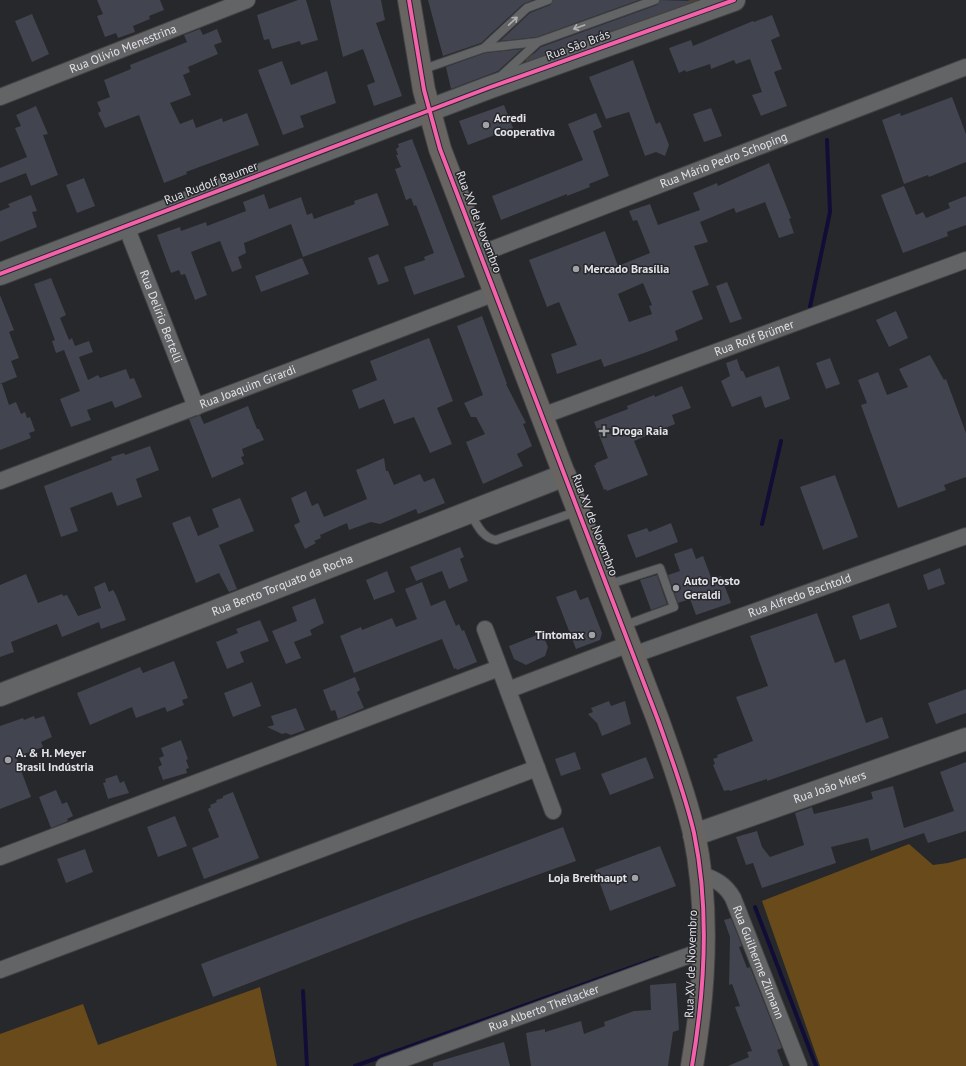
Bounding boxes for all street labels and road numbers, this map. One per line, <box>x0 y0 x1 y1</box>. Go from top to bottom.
street label: Rua Olívio Menestrina <box>67 21 178 76</box>
street label: Rua São Brás <box>544 26 612 63</box>
street label: Rua Mário Pedro Schoping <box>658 129 789 191</box>
street label: Rua Rudolf Baumer <box>162 158 260 207</box>
street label: Rua XV de Novembro <box>453 169 506 275</box>
street label: Rua Delírio Bertelli <box>137 268 186 365</box>
street label: Rua Rolf Brümer <box>712 316 796 359</box>
street label: Rua Joaquim Girardi <box>197 361 298 412</box>
street label: Rua XV de Novembro <box>569 472 622 578</box>
street label: Rua Bento Torquato da Rocha <box>209 550 355 619</box>
street label: Rua Alfredo Bachtold <box>746 570 853 620</box>
street label: Rua João Miers <box>791 767 868 806</box>
street label: Rua Guilherme Zilmann <box>730 903 788 1021</box>
street label: Rua XV de Novembro <box>681 910 700 1018</box>
street label: Rua Alberto Theilacker <box>486 981 601 1034</box>

